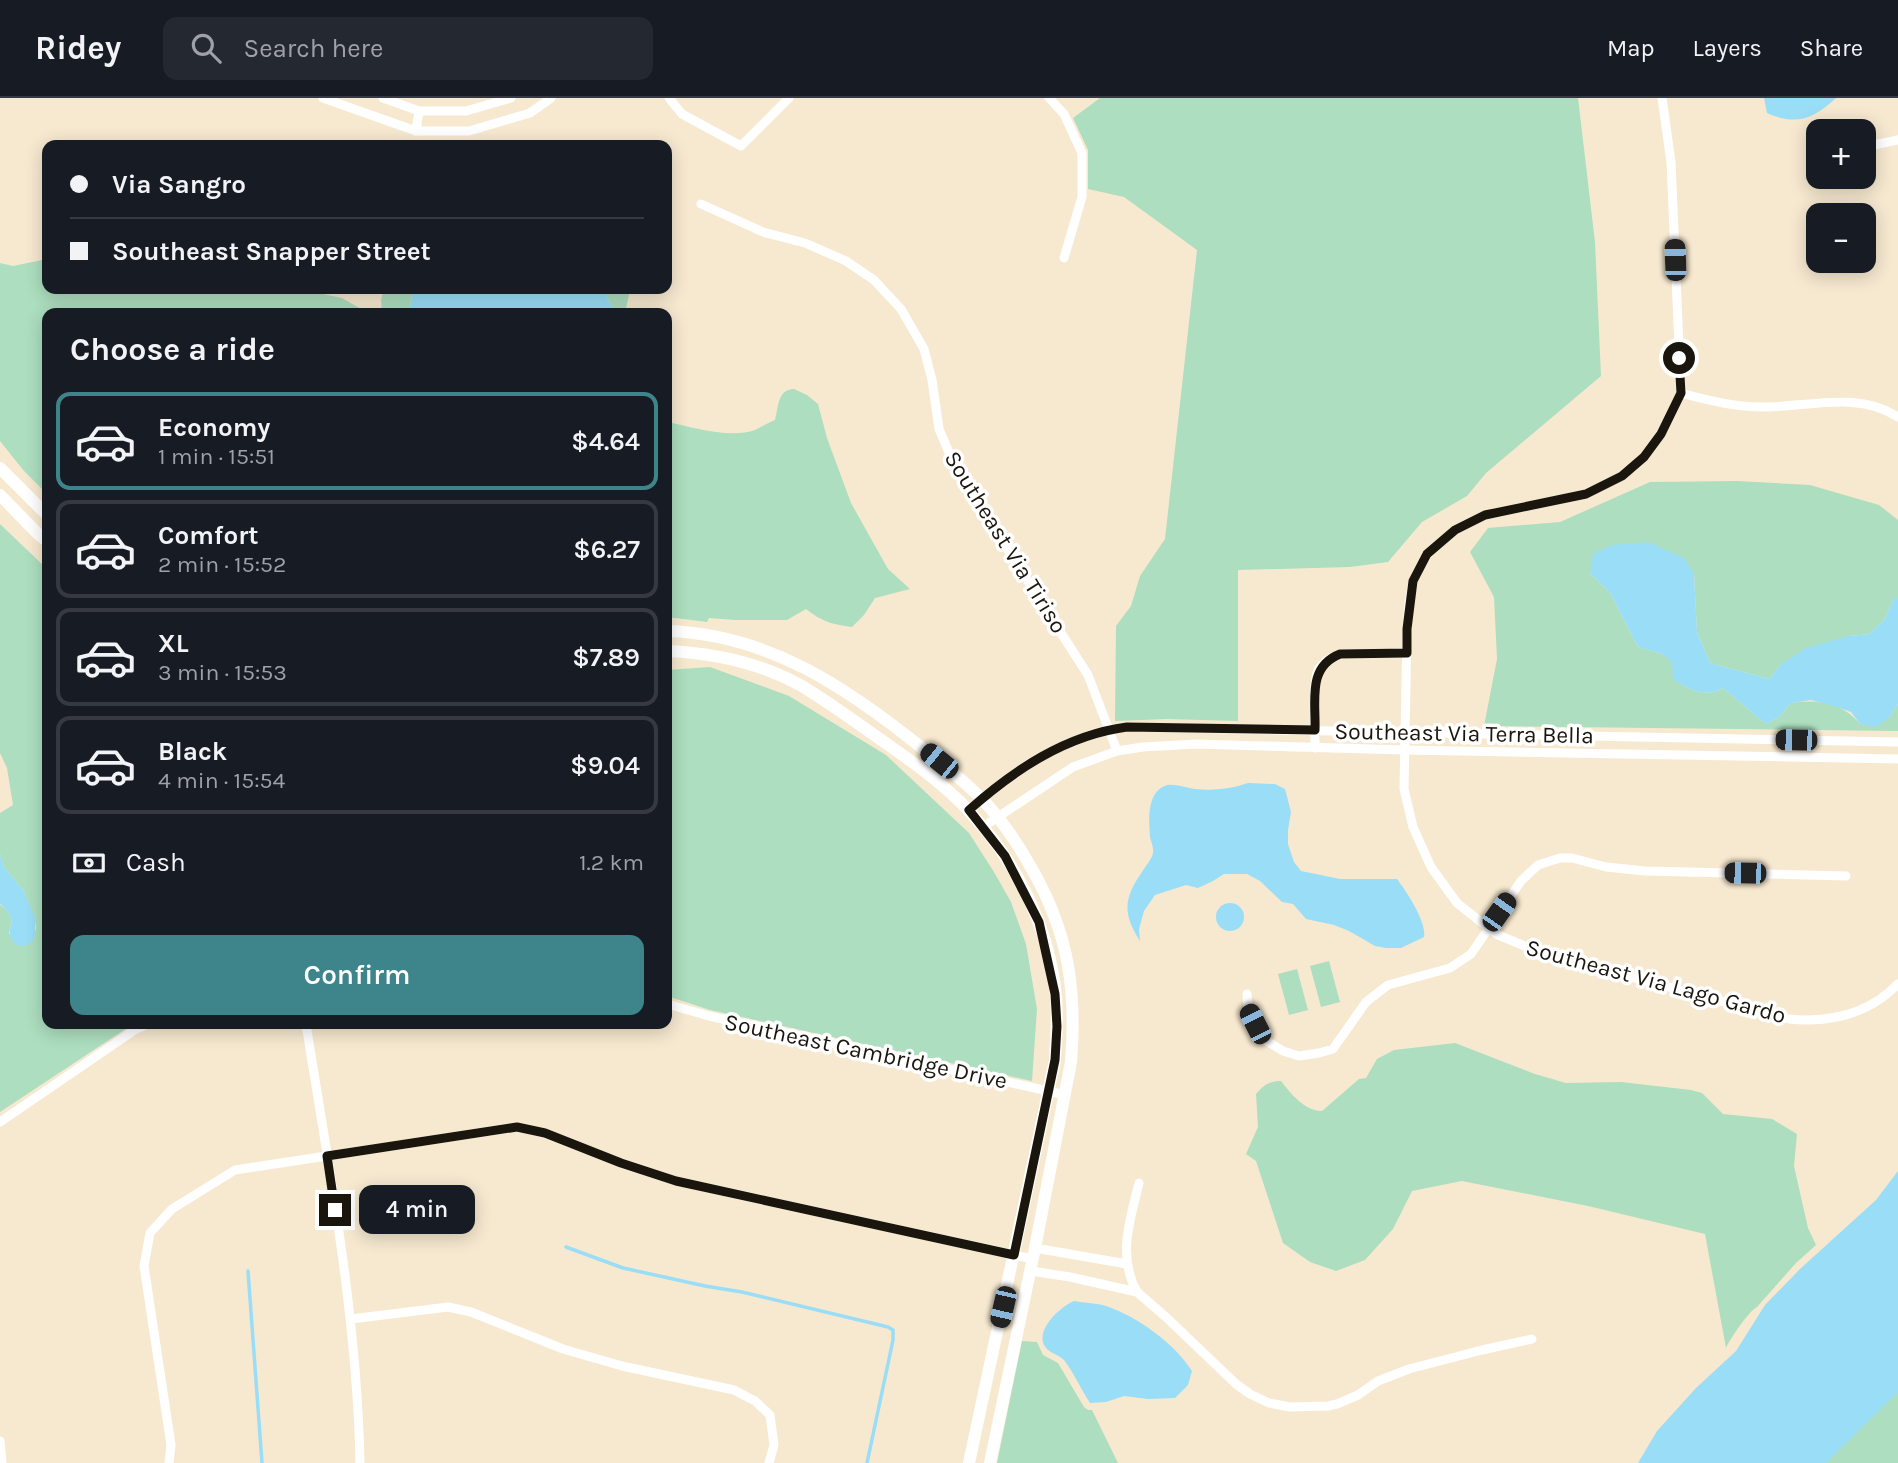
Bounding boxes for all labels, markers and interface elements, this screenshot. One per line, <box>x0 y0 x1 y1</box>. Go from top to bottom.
search box <box>163 17 653 80</box>
text: Ridey <box>35 29 121 67</box>
icon: search <box>187 29 225 67</box>
text: Search here <box>243 33 383 64</box>
text: Map <box>1607 34 1655 62</box>
text: Layers <box>1693 34 1762 62</box>
text: Share <box>1800 34 1863 62</box>
map controls <box>1806 119 1876 273</box>
button: + <box>1806 119 1876 189</box>
text: Via Sangro <box>112 169 246 200</box>
button: − <box>1806 203 1876 273</box>
text: Southeast Snapper Street <box>112 236 431 267</box>
car <box>1664 239 1687 281</box>
text: Choose a ride <box>70 331 275 368</box>
route start <box>1663 342 1695 374</box>
icon: car <box>74 410 137 473</box>
text: Economy <box>158 412 270 443</box>
text: $4.64 <box>571 426 640 457</box>
text: 1 min · 15:51 <box>158 443 275 470</box>
street label: Southeast Via Tiriso <box>939 446 1073 638</box>
icon: car <box>74 518 137 581</box>
text: Comfort <box>158 520 259 551</box>
text: $6.27 <box>573 534 640 565</box>
text: 2 min · 15:52 <box>158 551 286 578</box>
icon: car <box>74 626 137 689</box>
text: XL <box>158 628 189 659</box>
text: $7.89 <box>572 642 640 673</box>
text: 3 min · 15:53 <box>158 659 287 686</box>
street label: Southeast Via Terra Bella <box>1334 718 1594 749</box>
car <box>1775 729 1818 751</box>
icon: car <box>74 734 137 797</box>
text: Black <box>158 736 227 767</box>
car <box>917 740 962 782</box>
text: $9.04 <box>570 750 640 781</box>
text: 4 min · 15:54 <box>158 767 285 794</box>
icon: cash <box>70 844 108 882</box>
text: Cash <box>126 847 186 878</box>
text: 1.2 km <box>579 849 644 876</box>
car <box>1724 862 1767 884</box>
car <box>1479 889 1520 935</box>
street label: Southeast Via Lago Gardo <box>1523 934 1789 1029</box>
button: Confirm <box>70 935 644 1015</box>
car <box>1237 1001 1274 1047</box>
street label: Southeast Cambridge Drive <box>722 1008 1010 1095</box>
callout: 4 min <box>360 1186 475 1234</box>
route end <box>319 1194 351 1226</box>
text: 4 min <box>386 1196 448 1223</box>
car <box>989 1284 1018 1330</box>

